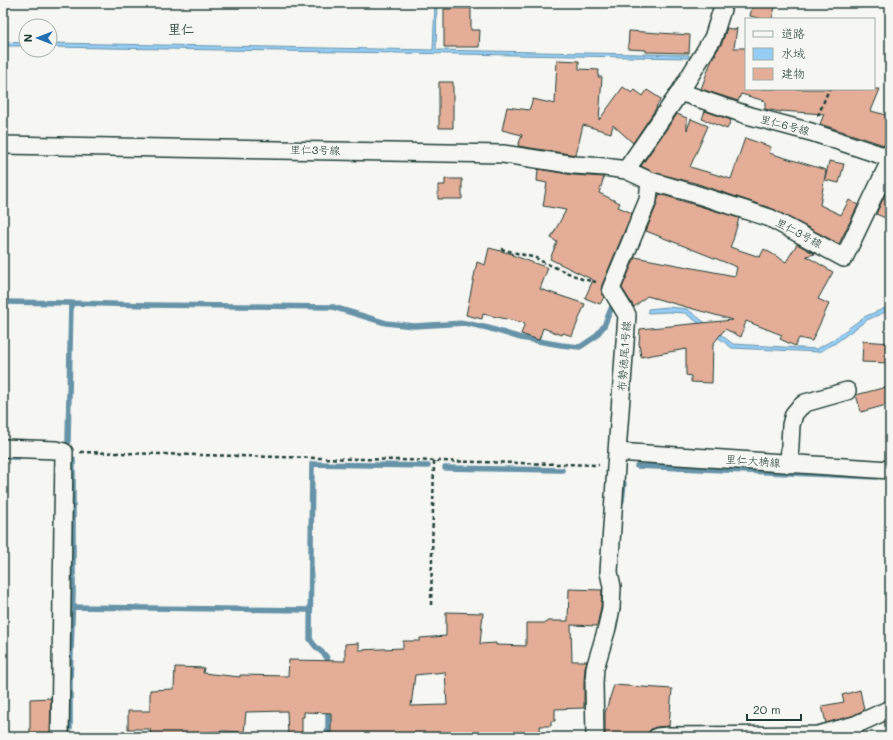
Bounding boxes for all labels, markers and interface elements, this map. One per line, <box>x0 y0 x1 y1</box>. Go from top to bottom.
north arrow <box>18 18 58 58</box>
legend <box>745 18 875 90</box>
district label: 里仁 <box>168 20 194 37</box>
text: 道路 <box>781 25 805 41</box>
text: N <box>20 34 35 42</box>
text: 水域 <box>781 45 805 61</box>
text: 建物 <box>781 65 805 81</box>
street label: 里仁6号線 <box>759 111 812 138</box>
street label: 里仁3号線 <box>290 142 340 157</box>
street label: 里仁3号線 <box>773 214 825 251</box>
street label: 布勢徳尾1号線 <box>614 320 633 392</box>
street label: 里仁大桷線 <box>725 451 781 470</box>
scale bar <box>747 696 801 722</box>
text: 20 m <box>753 701 781 717</box>

